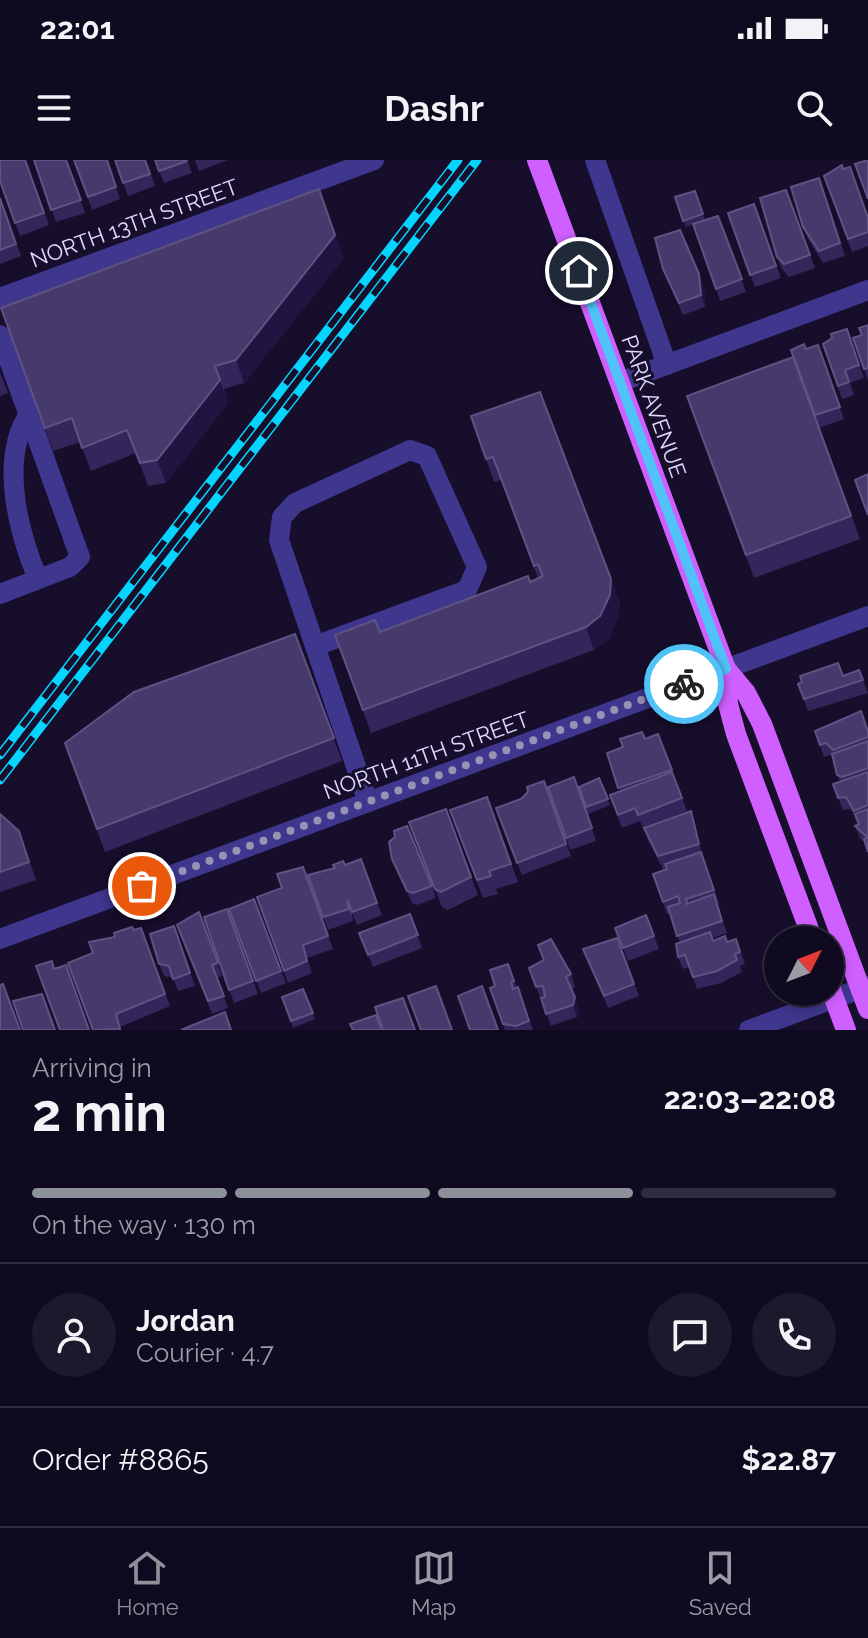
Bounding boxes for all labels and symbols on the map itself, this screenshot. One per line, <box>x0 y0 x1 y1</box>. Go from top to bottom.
street label: NORTH 13TH STREET <box>27 173 242 273</box>
pin <box>545 237 613 305</box>
street label: PARK AVENUE <box>616 331 692 481</box>
courier <box>644 644 724 724</box>
street label: NORTH 11TH STREET <box>320 705 533 804</box>
pin <box>108 852 176 920</box>
north arrow <box>764 926 844 1006</box>

